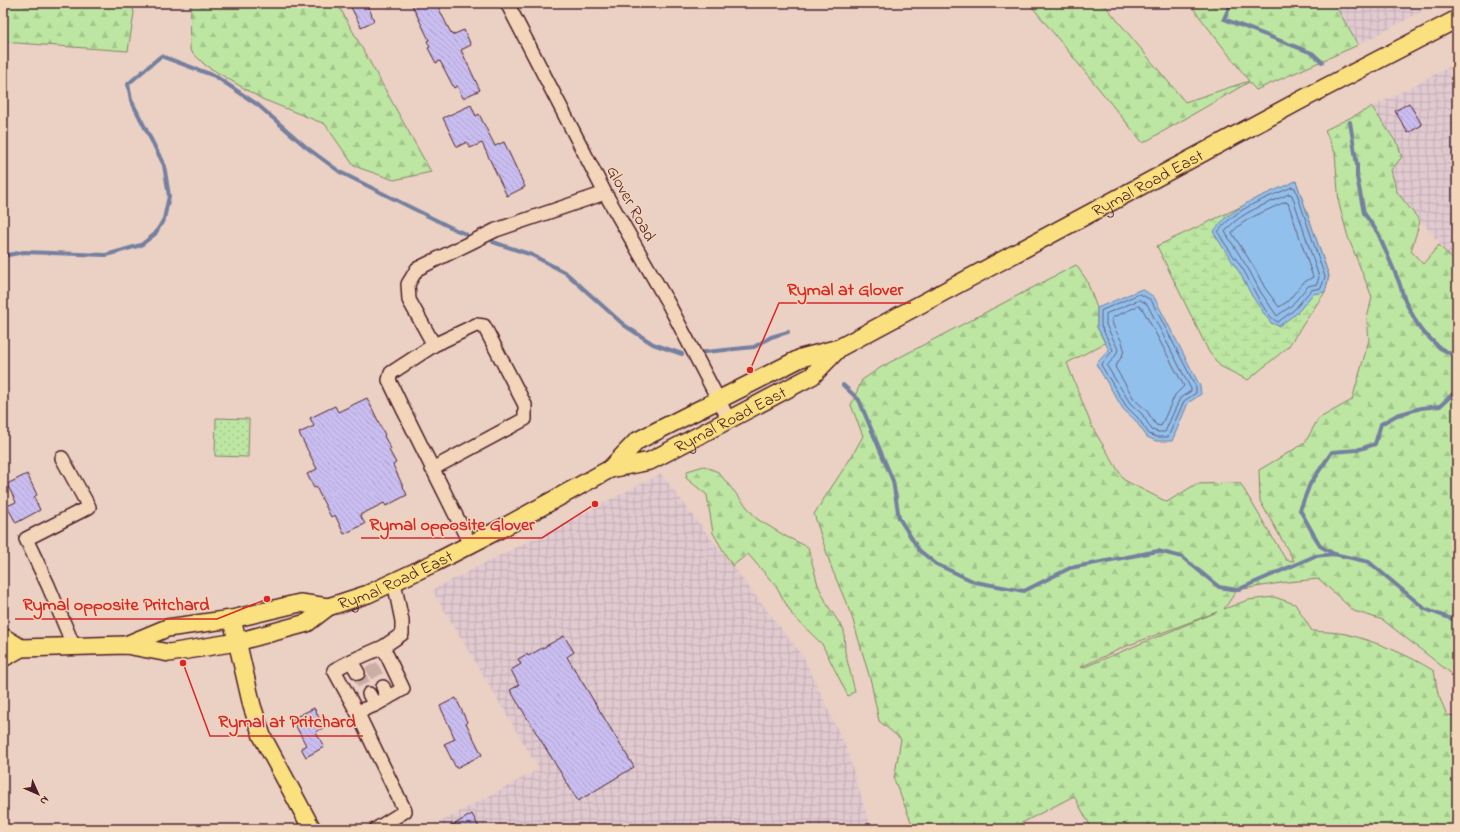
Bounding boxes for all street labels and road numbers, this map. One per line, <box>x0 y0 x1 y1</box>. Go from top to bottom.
street label: Rymal Road East <box>1088 143 1209 224</box>
street label: Glover Road <box>600 161 662 247</box>
street label: Rymal Road East <box>670 380 792 460</box>
street label: Rymal Road East <box>335 544 458 617</box>

